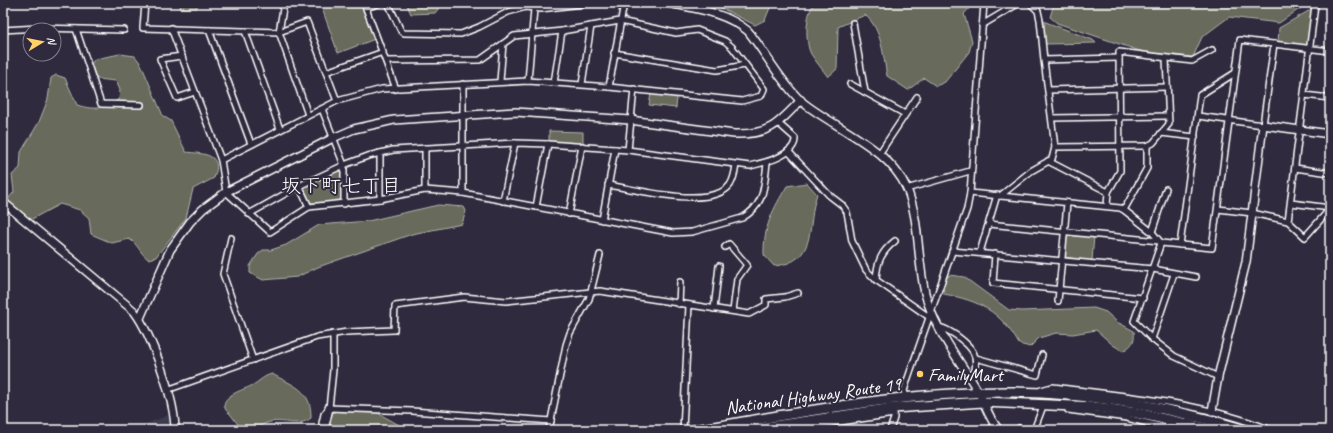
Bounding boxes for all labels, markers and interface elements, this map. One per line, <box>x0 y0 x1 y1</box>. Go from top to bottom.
north arrow <box>22 22 62 62</box>
text: N <box>44 36 60 47</box>
district label: 坂下町七丁目 <box>281 173 401 198</box>
place label: FamilyMart <box>928 363 1005 387</box>
marker: FamilyMart <box>915 369 925 379</box>
street label: National Highway Route 19 <box>724 372 904 420</box>

